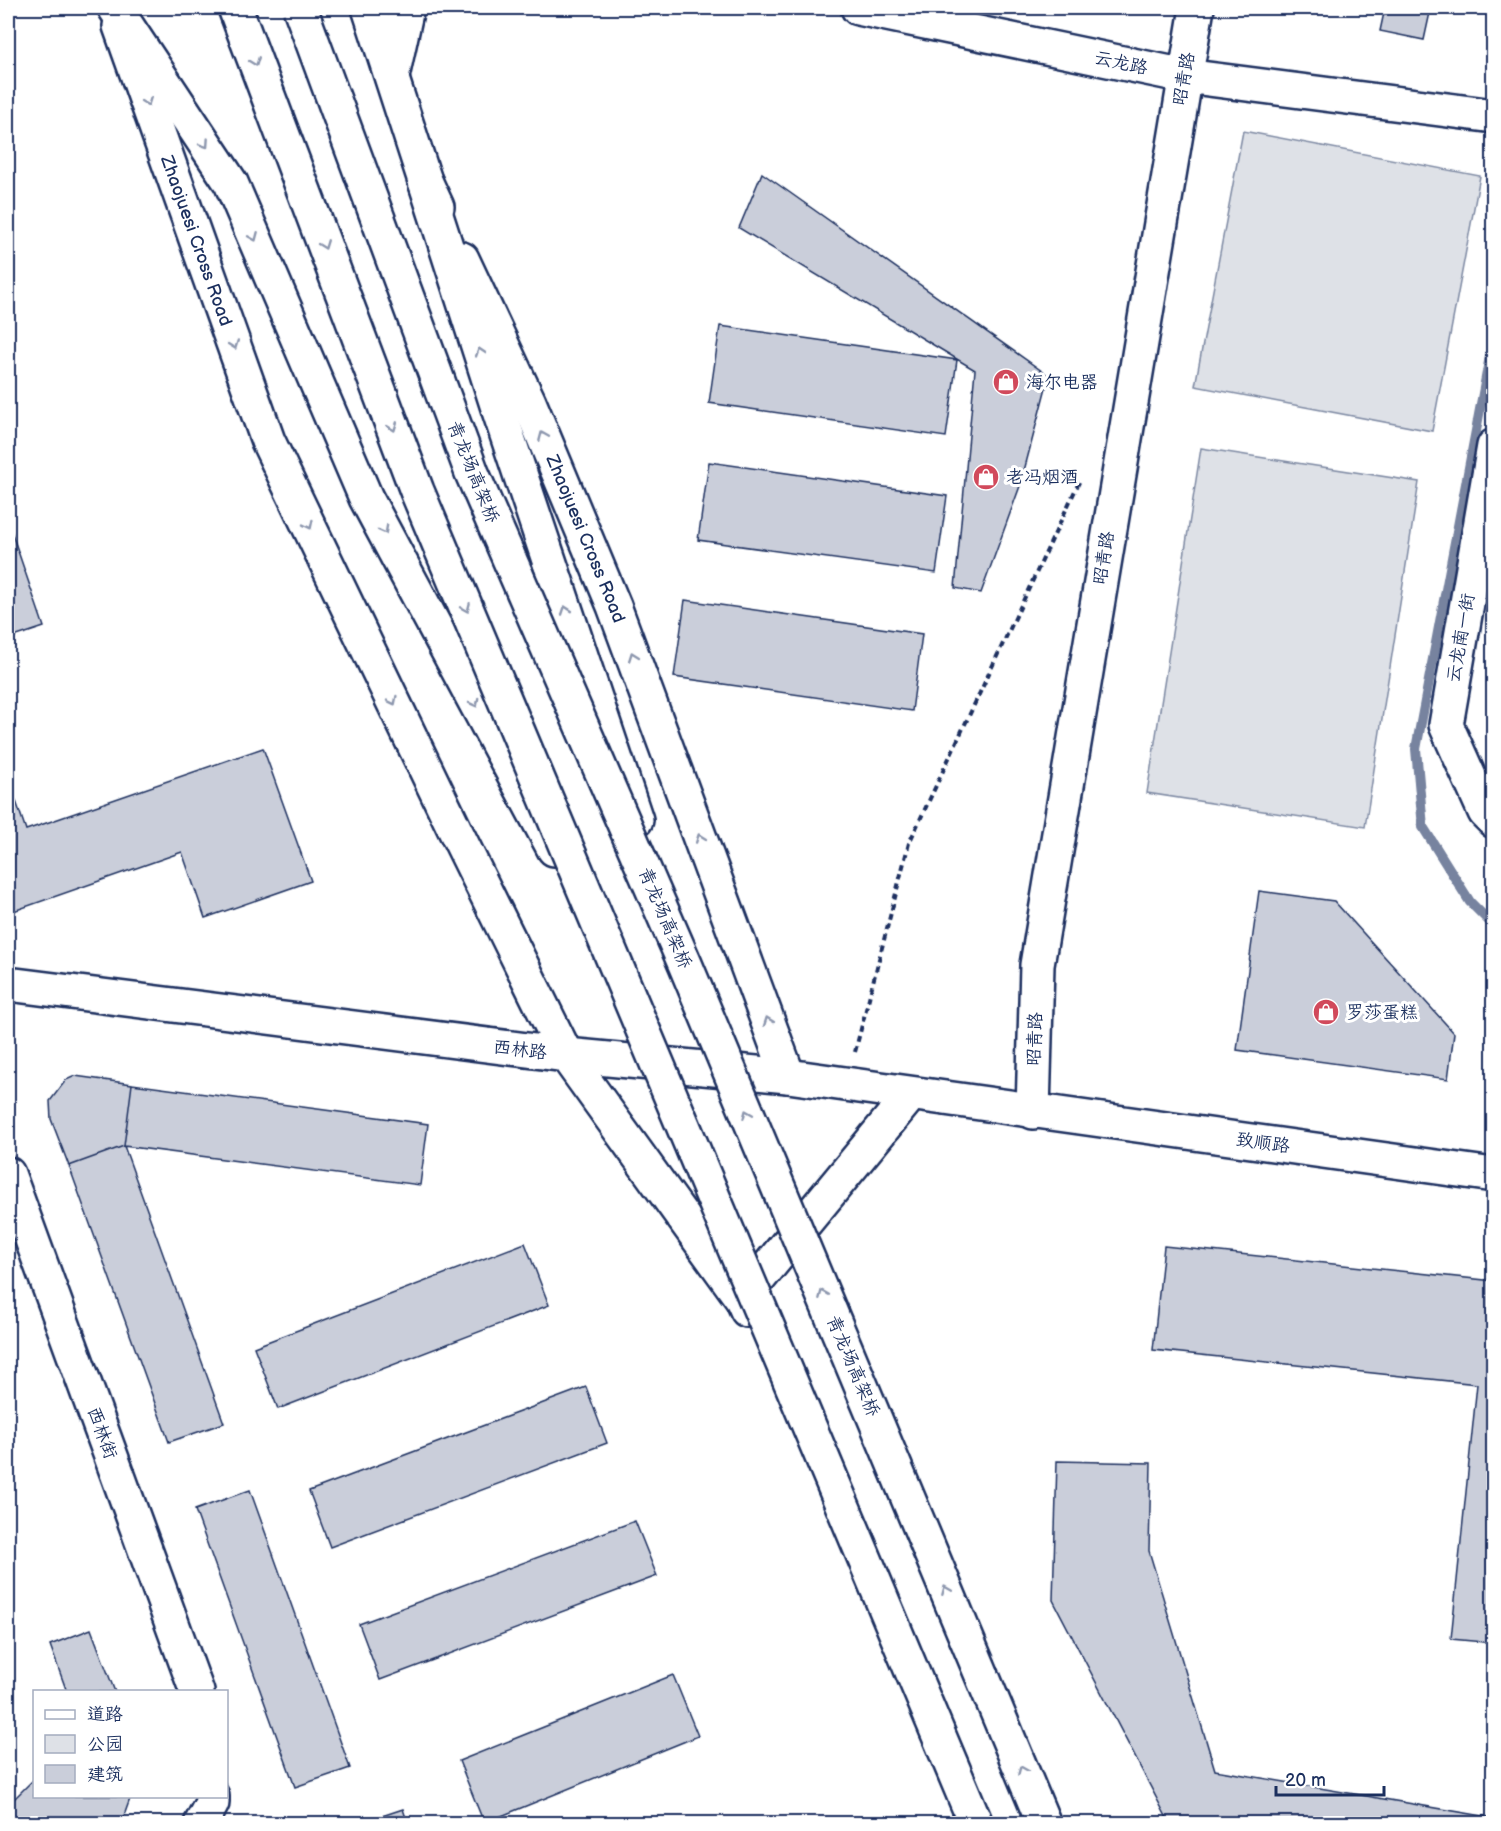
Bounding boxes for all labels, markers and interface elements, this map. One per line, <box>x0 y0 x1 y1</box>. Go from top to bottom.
street label: 云龙路 <box>1092 47 1150 79</box>
street label: 昭青路 <box>1169 51 1199 107</box>
one-way arrow <box>248 56 261 67</box>
one-way arrow <box>140 96 153 107</box>
one-way arrow <box>198 137 209 148</box>
street label: Zhaojuesi Cross Road <box>156 152 237 329</box>
one-way arrow <box>247 231 259 242</box>
one-way arrow <box>317 239 330 250</box>
one-way arrow <box>227 339 240 350</box>
one-way arrow <box>475 347 487 358</box>
shop icon: 海尔电器 <box>991 367 1021 397</box>
place label: 海尔电器 <box>1026 372 1098 393</box>
street label: 青龙场高架桥 <box>443 418 503 526</box>
one-way arrow <box>386 421 398 432</box>
one-way arrow <box>538 432 550 443</box>
street label: Zhaojuesi Cross Road <box>541 451 630 625</box>
shop icon: 老冯烟酒 <box>971 462 1001 492</box>
place label: 老冯烟酒 <box>1006 467 1078 488</box>
one-way arrow <box>301 518 313 529</box>
one-way arrow <box>377 524 388 535</box>
street label: 昭青路 <box>1089 530 1119 586</box>
street label: 云龙南一街 <box>1443 592 1479 684</box>
one-way arrow <box>459 601 471 612</box>
one-way arrow <box>561 605 573 616</box>
one-way arrow <box>627 651 640 661</box>
one-way arrow <box>385 694 397 705</box>
one-way arrow <box>468 696 479 707</box>
one-way arrow <box>695 834 708 844</box>
street label: 青龙场高架桥 <box>634 864 696 972</box>
shop icon: 罗莎蛋糕 <box>1311 997 1341 1027</box>
place label: 罗莎蛋糕 <box>1346 1002 1418 1023</box>
street label: 昭青路 <box>1024 1012 1046 1066</box>
one-way arrow <box>763 1016 775 1027</box>
street label: 西林路 <box>492 1036 548 1064</box>
one-way arrow <box>742 1109 754 1120</box>
street label: 致顺路 <box>1235 1129 1291 1157</box>
one-way arrow <box>818 1289 830 1300</box>
street label: 青龙场高架桥 <box>822 1312 884 1420</box>
street label: 西林街 <box>83 1404 121 1462</box>
one-way arrow <box>941 1585 953 1596</box>
legend <box>33 1690 228 1798</box>
text: 道路 <box>87 1704 123 1725</box>
text: 公园 <box>87 1734 123 1755</box>
scale bar <box>1276 1759 1384 1797</box>
text: 建筑 <box>87 1764 123 1785</box>
one-way arrow <box>1017 1765 1029 1776</box>
text: 20 m <box>1285 1770 1326 1791</box>

